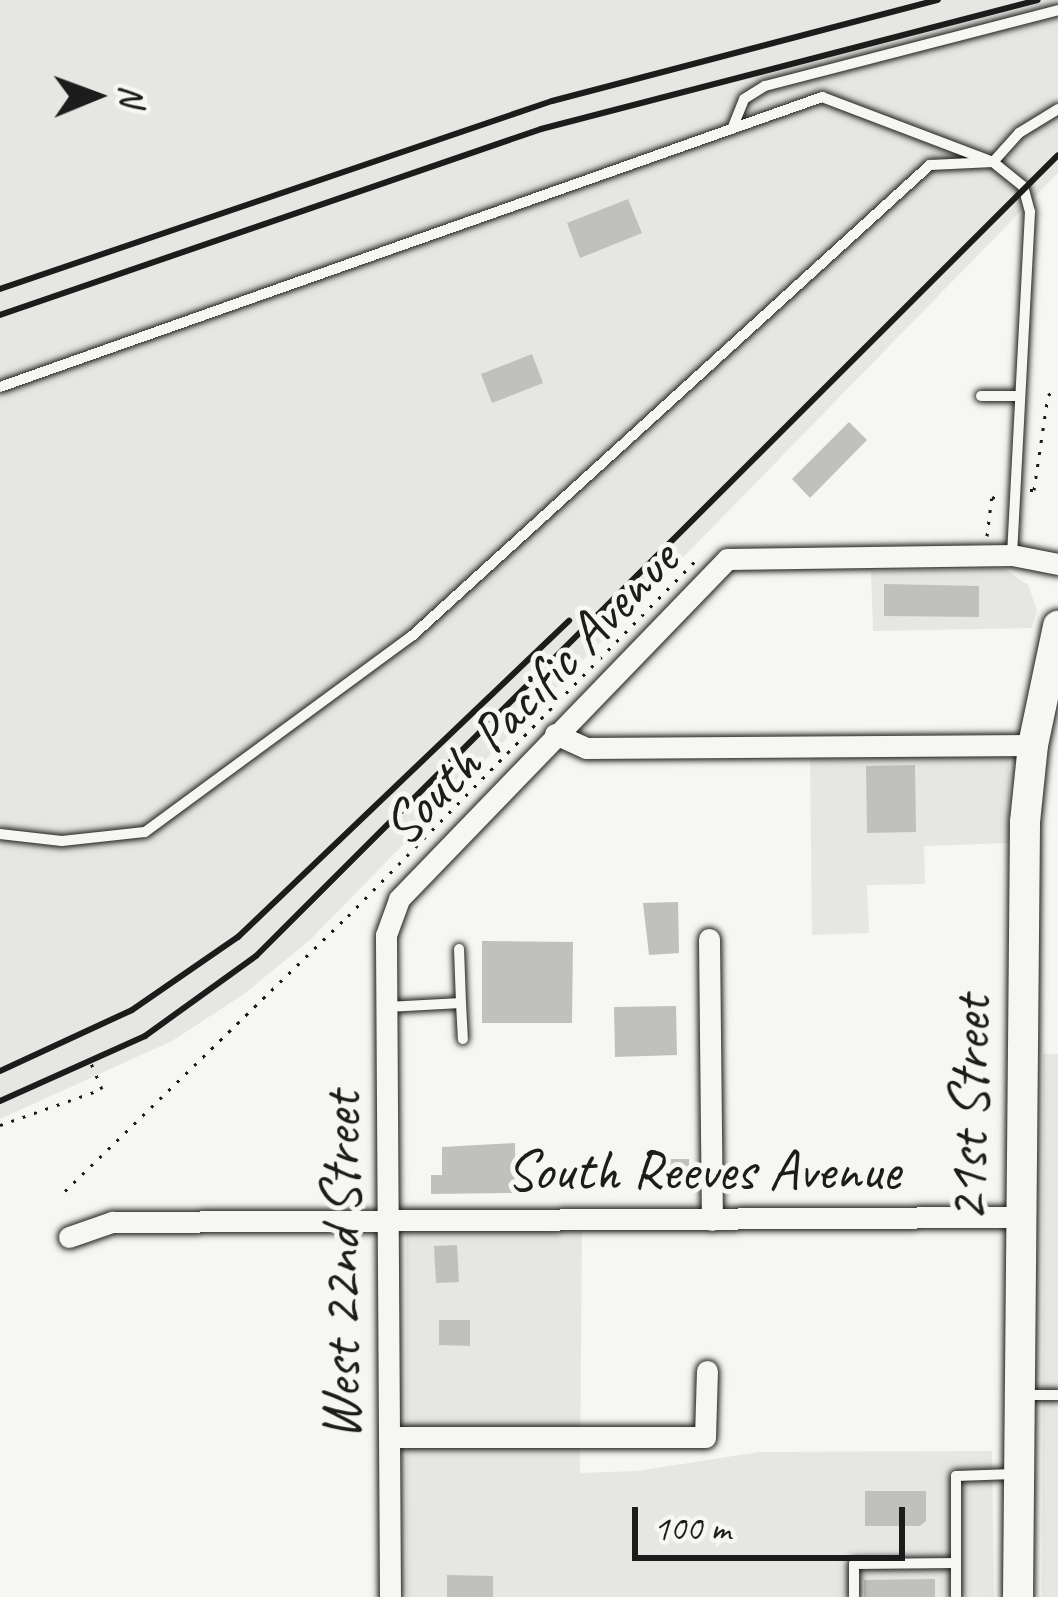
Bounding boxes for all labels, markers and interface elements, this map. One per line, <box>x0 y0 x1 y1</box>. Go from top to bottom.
north arrow <box>36 36 156 156</box>
text: N <box>111 85 153 106</box>
street label: South Pacific Avenue <box>367 526 693 860</box>
street label: 21st Street <box>933 995 1005 1223</box>
street label: West 22nd Street <box>307 1091 375 1441</box>
street label: South Reeves Avenue <box>505 1137 901 1205</box>
scale bar <box>638 1483 911 1557</box>
text: 100 m <box>653 1505 730 1551</box>

